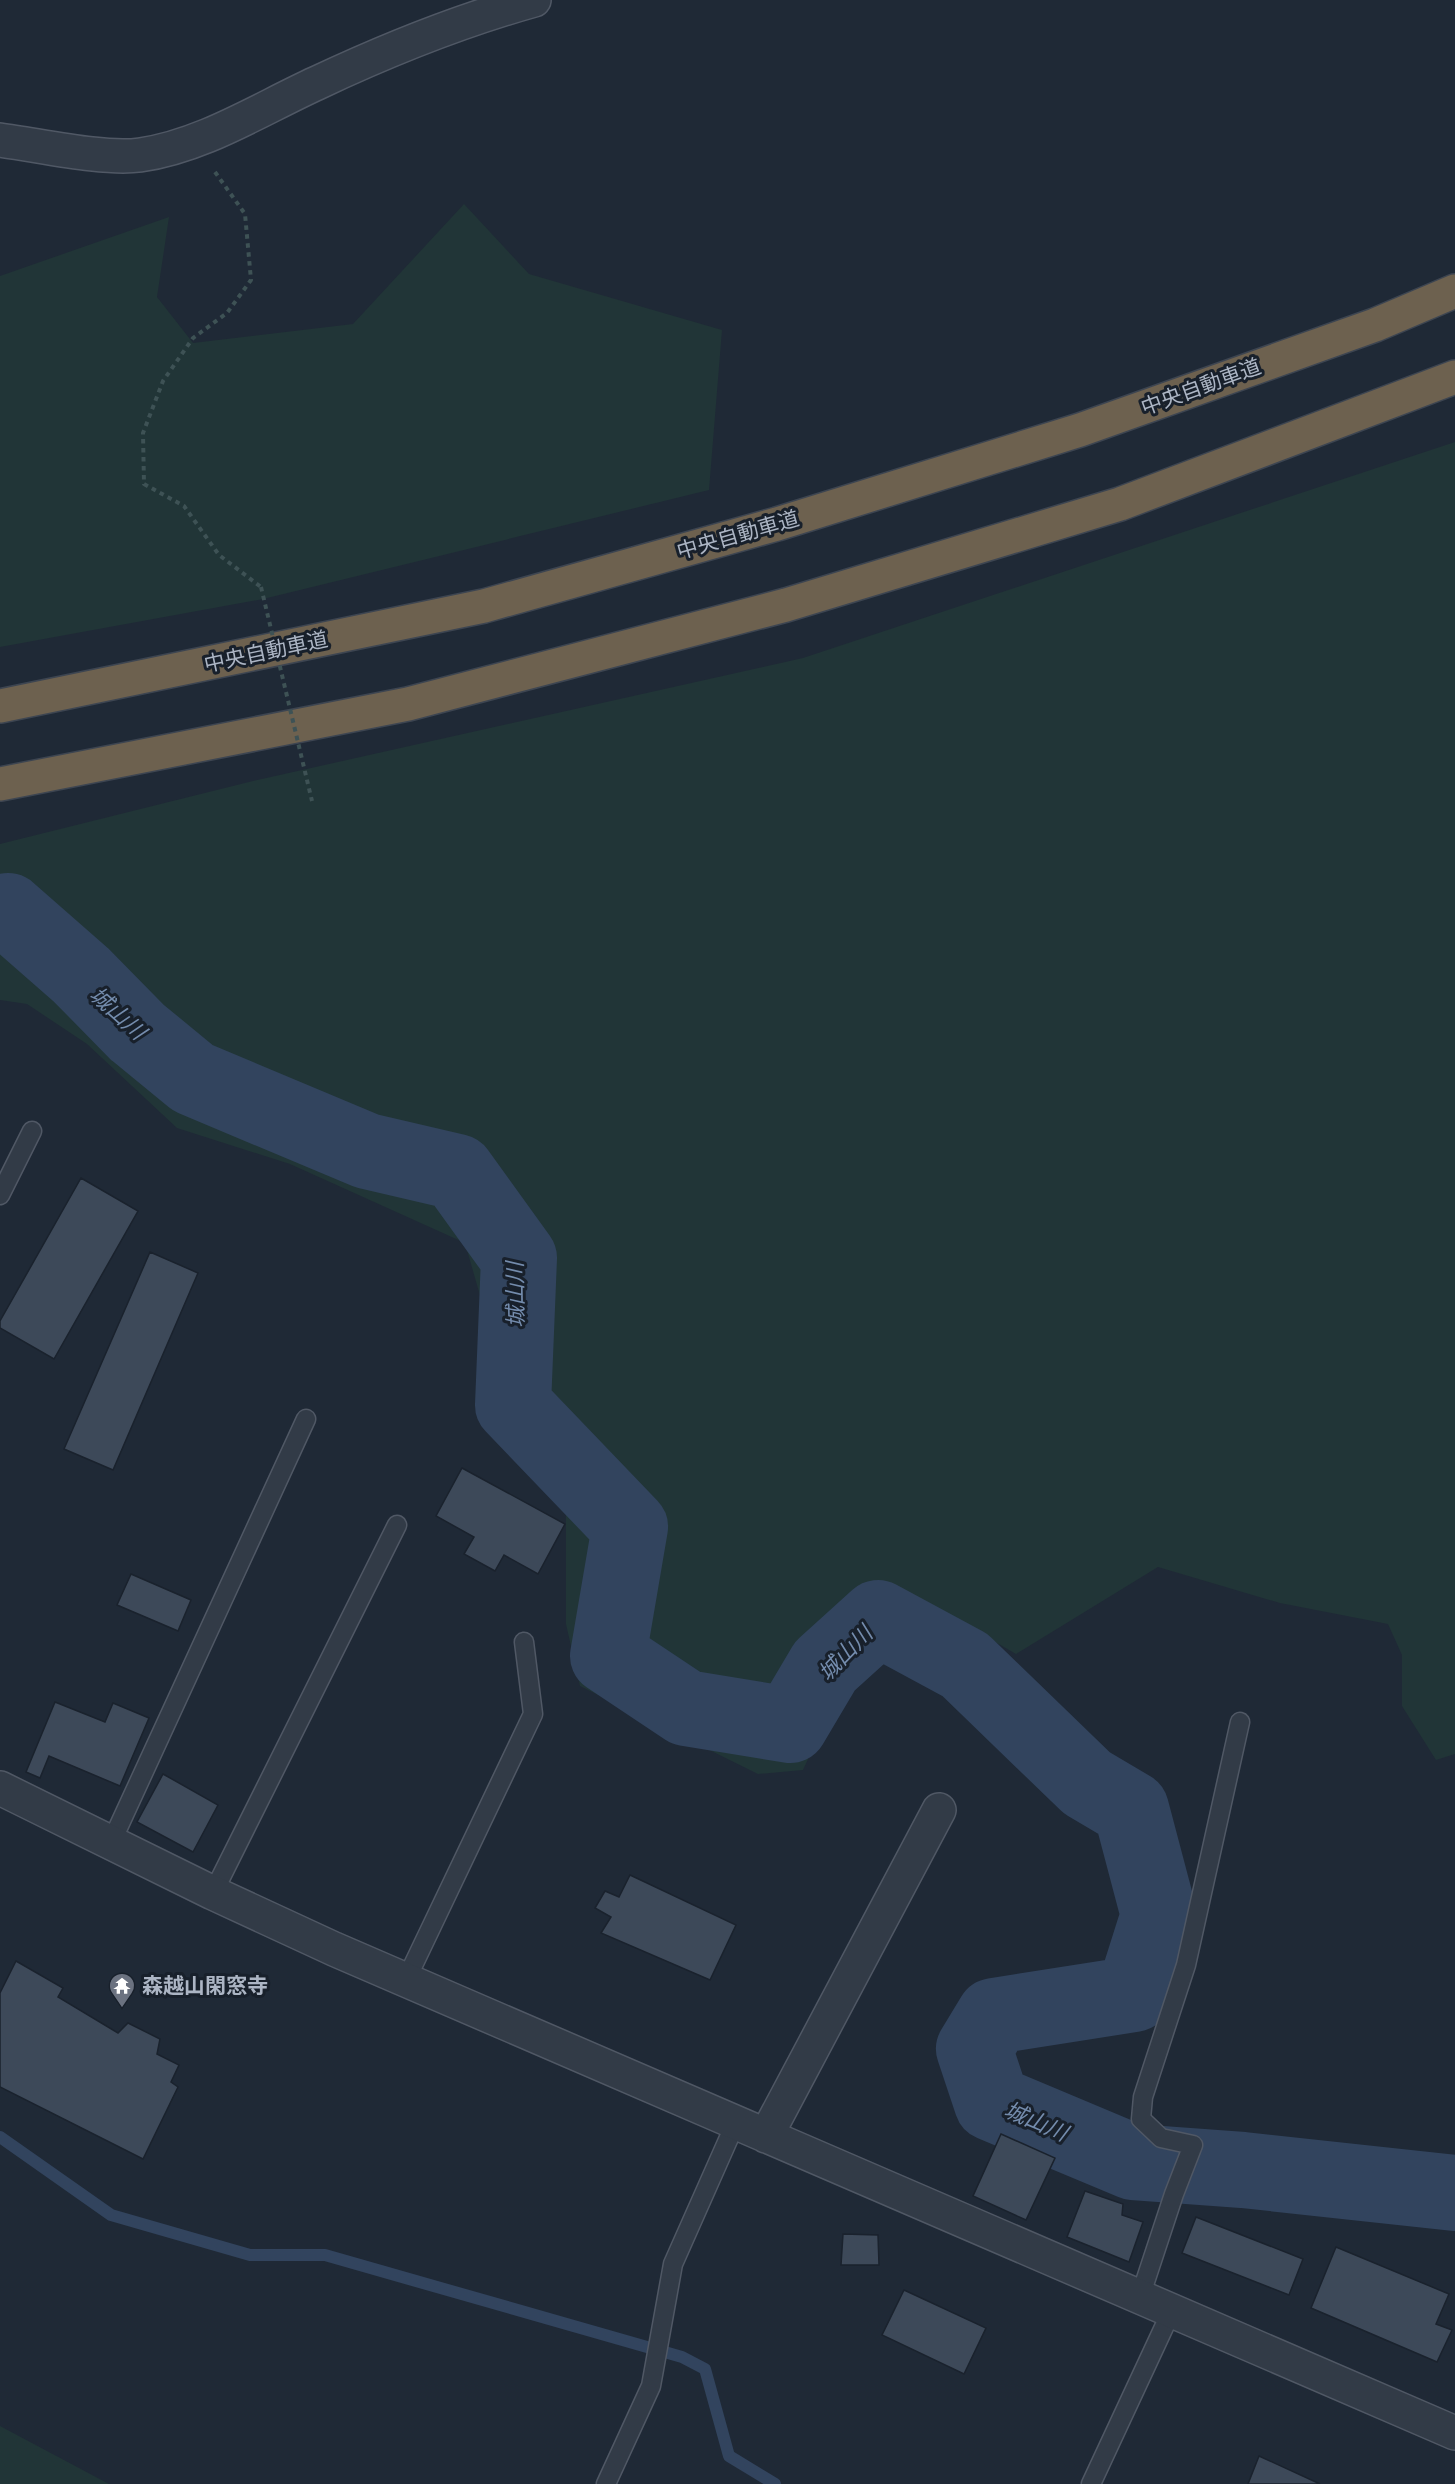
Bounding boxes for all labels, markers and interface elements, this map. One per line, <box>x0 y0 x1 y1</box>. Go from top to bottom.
street label: 中央自動車道 <box>1137 353 1265 421</box>
street label: 中央自動車道 <box>674 505 802 565</box>
street label: 中央自動車道 <box>202 626 330 678</box>
water label: 城山川 <box>84 981 153 1047</box>
water label: 城山川 <box>501 1260 530 1328</box>
water label: 城山川 <box>813 1619 879 1686</box>
temple icon: 森越山閑窓寺 <box>107 1971 137 2009</box>
place label: 森越山閑窓寺 <box>142 1973 268 1999</box>
water label: 城山川 <box>1000 2096 1073 2148</box>

